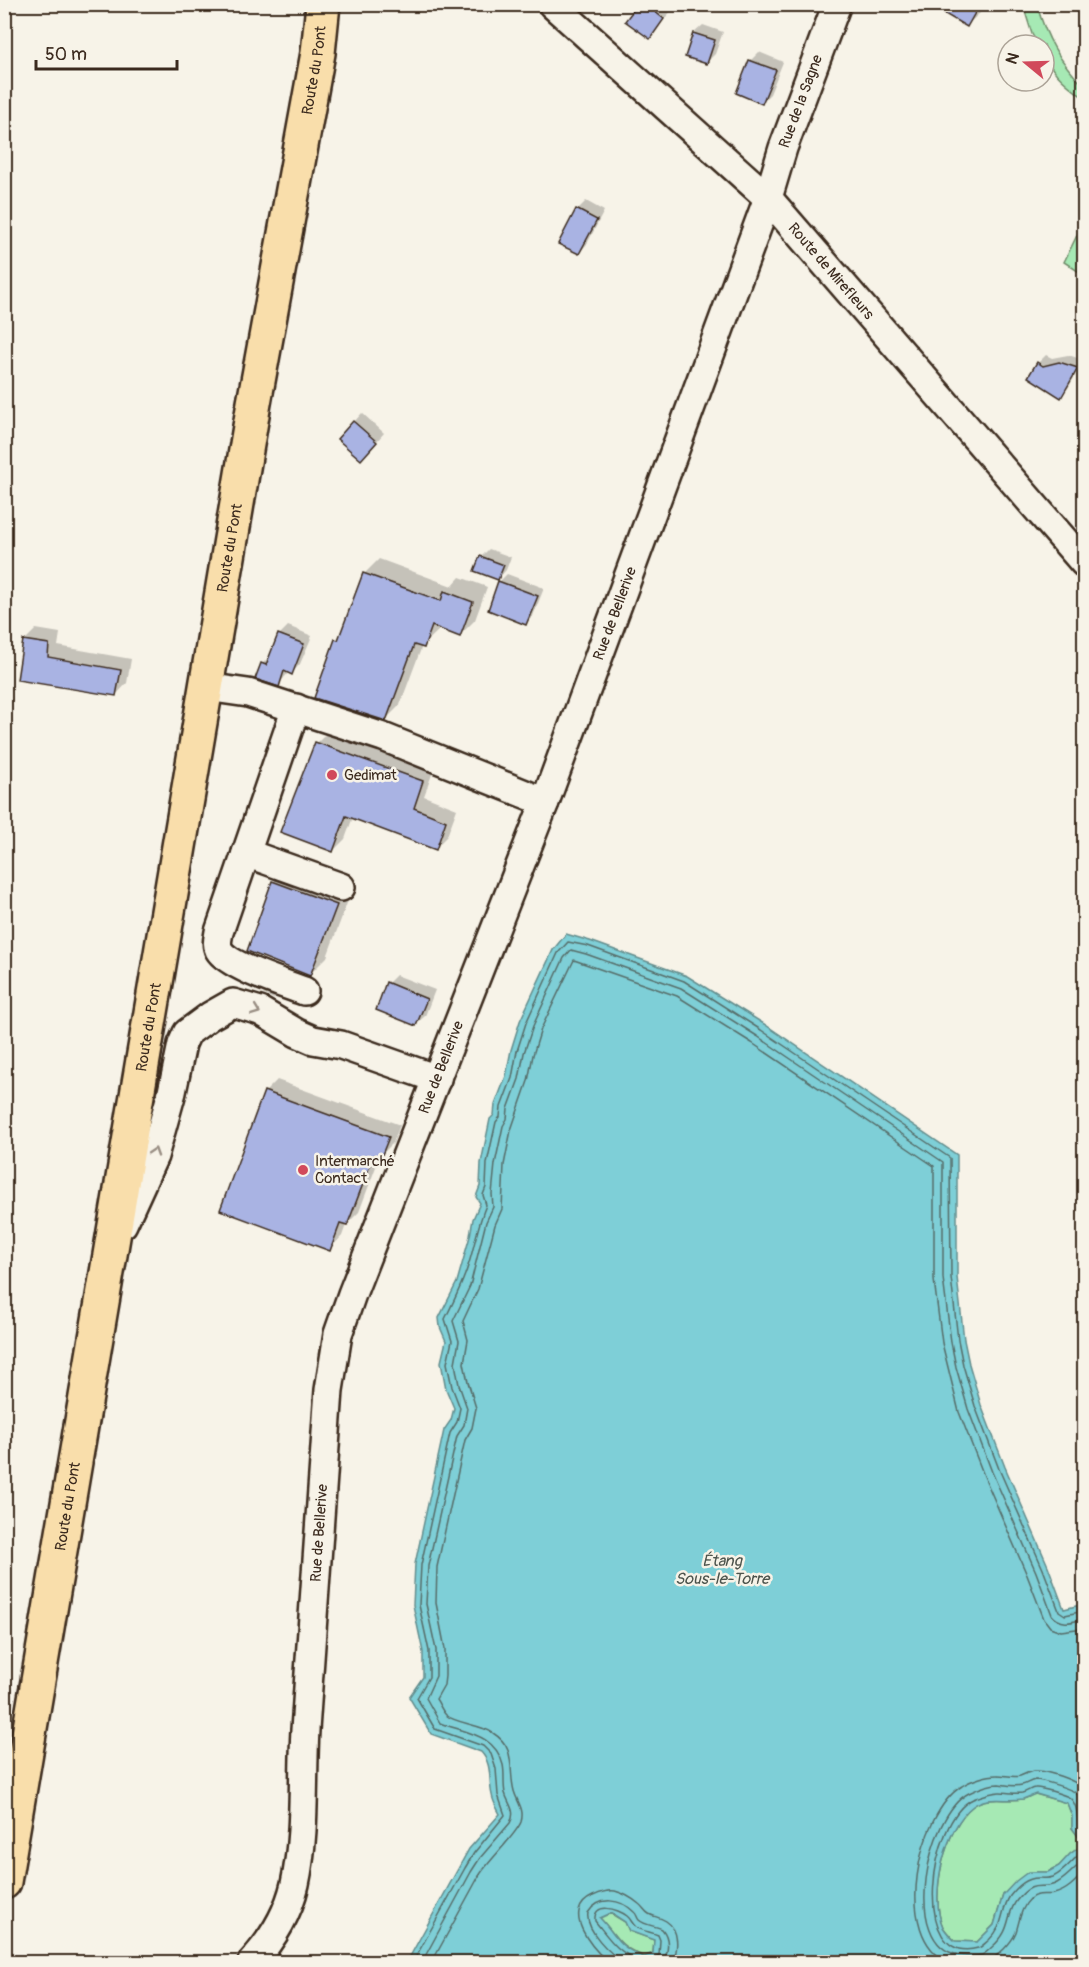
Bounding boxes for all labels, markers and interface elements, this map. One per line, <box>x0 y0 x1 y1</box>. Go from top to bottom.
street label: Route du Pont <box>298 24 331 116</box>
scale bar <box>36 33 177 71</box>
north arrow <box>996 33 1056 93</box>
text: 50 m <box>45 43 87 66</box>
text: N <box>1002 50 1024 67</box>
street label: Rue de la Sagne <box>775 52 827 151</box>
street label: Route de Mirefleurs <box>784 219 878 324</box>
street label: Route du Pont <box>213 501 247 594</box>
street label: Rue de Bellerive <box>589 564 641 663</box>
place label: Gedimat <box>344 766 398 785</box>
marker: Gedimat <box>325 768 339 782</box>
street label: Route du Pont <box>132 980 166 1073</box>
one-way arrow <box>250 1003 261 1016</box>
street label: Rue de Bellerive <box>415 1018 468 1117</box>
one-way arrow <box>147 1148 159 1158</box>
place label: Intermarché Contact <box>315 1152 395 1188</box>
marker: Intermarché Contact <box>296 1163 310 1177</box>
street label: Route du Pont <box>51 1460 85 1552</box>
street label: Rue de Bellerive <box>306 1483 332 1583</box>
water label: Étang Sous-le-Torre <box>675 1551 771 1589</box>

